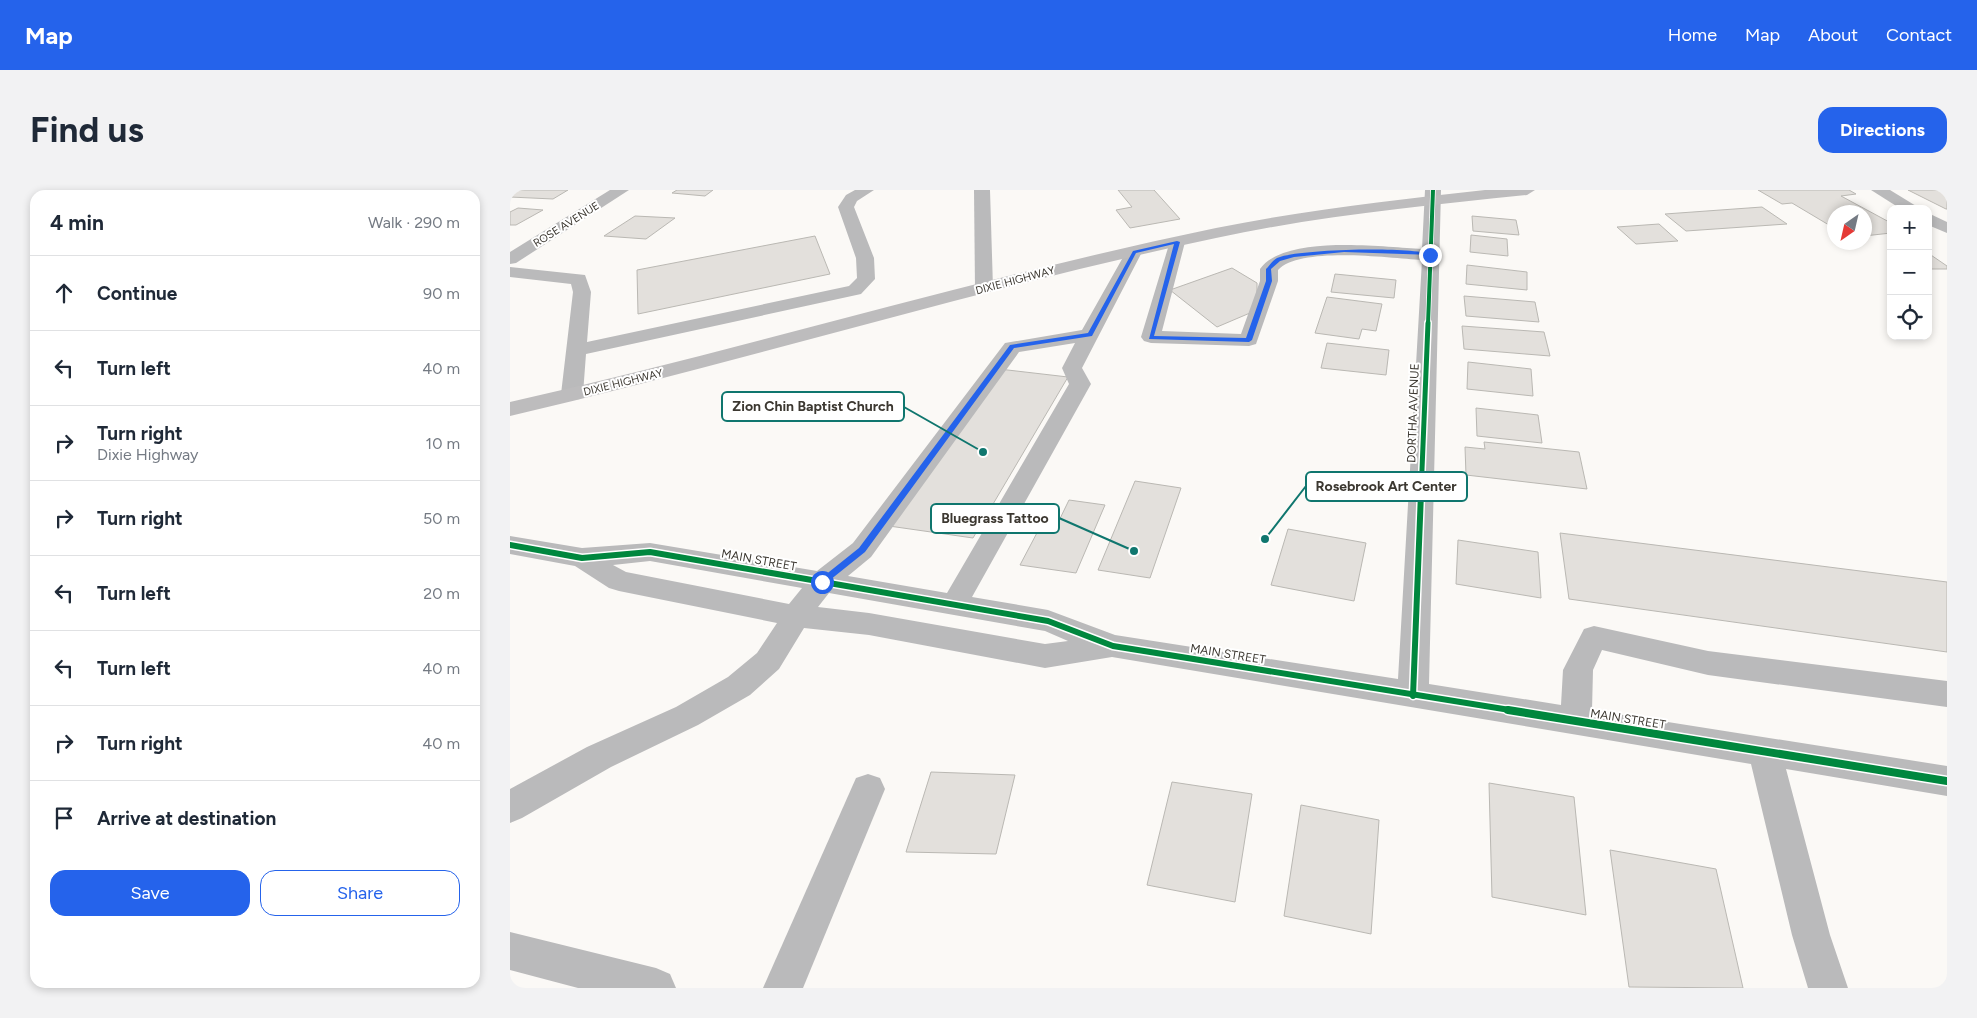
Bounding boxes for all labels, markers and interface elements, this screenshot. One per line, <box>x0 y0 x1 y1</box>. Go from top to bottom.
text: Map <box>25 21 73 50</box>
text: Home <box>1668 24 1717 46</box>
text: Map <box>1745 24 1780 46</box>
text: About <box>1808 24 1858 46</box>
text: Contact <box>1886 24 1952 46</box>
button: Directions <box>1818 107 1947 153</box>
text: Find us <box>30 109 144 151</box>
street label: ROSE AVENUE <box>531 199 602 250</box>
north arrow <box>1827 205 1872 250</box>
map controls <box>1887 205 1932 340</box>
button: + <box>1887 205 1932 250</box>
text: 4 min <box>50 210 104 235</box>
text: Walk · 290 m <box>368 213 460 232</box>
route end <box>1419 244 1442 267</box>
button: − <box>1887 250 1932 295</box>
street label: DIXIE HIGHWAY <box>974 264 1057 297</box>
icon: ahead <box>50 279 78 307</box>
text: Continue <box>97 282 177 305</box>
text: 90 m <box>423 284 460 303</box>
button: locate <box>1887 295 1932 340</box>
icon: left <box>50 354 78 382</box>
text: Turn left <box>97 357 171 380</box>
text: 40 m <box>422 359 460 378</box>
street label: DORTHA AVENUE <box>1404 363 1422 463</box>
street label: DIXIE HIGHWAY <box>582 366 665 399</box>
callout: Zion Chin Baptist Church <box>722 392 904 421</box>
text: Zion Chin Baptist Church <box>732 398 894 415</box>
text: Turn right <box>97 422 183 445</box>
icon: right <box>50 429 78 457</box>
text: 10 m <box>426 434 460 453</box>
text: Dixie Highway <box>97 445 198 464</box>
callout: Rosebrook Art Center <box>1306 472 1467 501</box>
text: Rosebrook Art Center <box>1316 478 1457 495</box>
icon: right <box>50 504 78 532</box>
callout: Bluegrass Tattoo <box>931 504 1059 533</box>
text: Turn right <box>97 507 183 530</box>
text: 50 m <box>423 509 460 528</box>
text: Bluegrass Tattoo <box>941 510 1049 527</box>
street label: MAIN STREET <box>720 546 798 574</box>
route start <box>811 571 834 594</box>
icon: left <box>50 579 78 607</box>
text: Turn left <box>97 582 171 605</box>
text: 20 m <box>423 584 460 603</box>
street label: MAIN STREET <box>1189 641 1267 667</box>
icon: left <box>50 654 78 682</box>
text: Turn left <box>97 657 171 680</box>
text: 40 m <box>422 659 460 678</box>
street label: MAIN STREET <box>1589 706 1667 732</box>
icon: right <box>50 729 78 757</box>
text: Turn right <box>97 732 183 755</box>
text: 40 m <box>422 734 460 753</box>
icon: arrive <box>50 804 78 832</box>
text: Arrive at destination <box>97 807 276 830</box>
button: Save <box>50 870 250 916</box>
button: Share <box>260 870 460 916</box>

